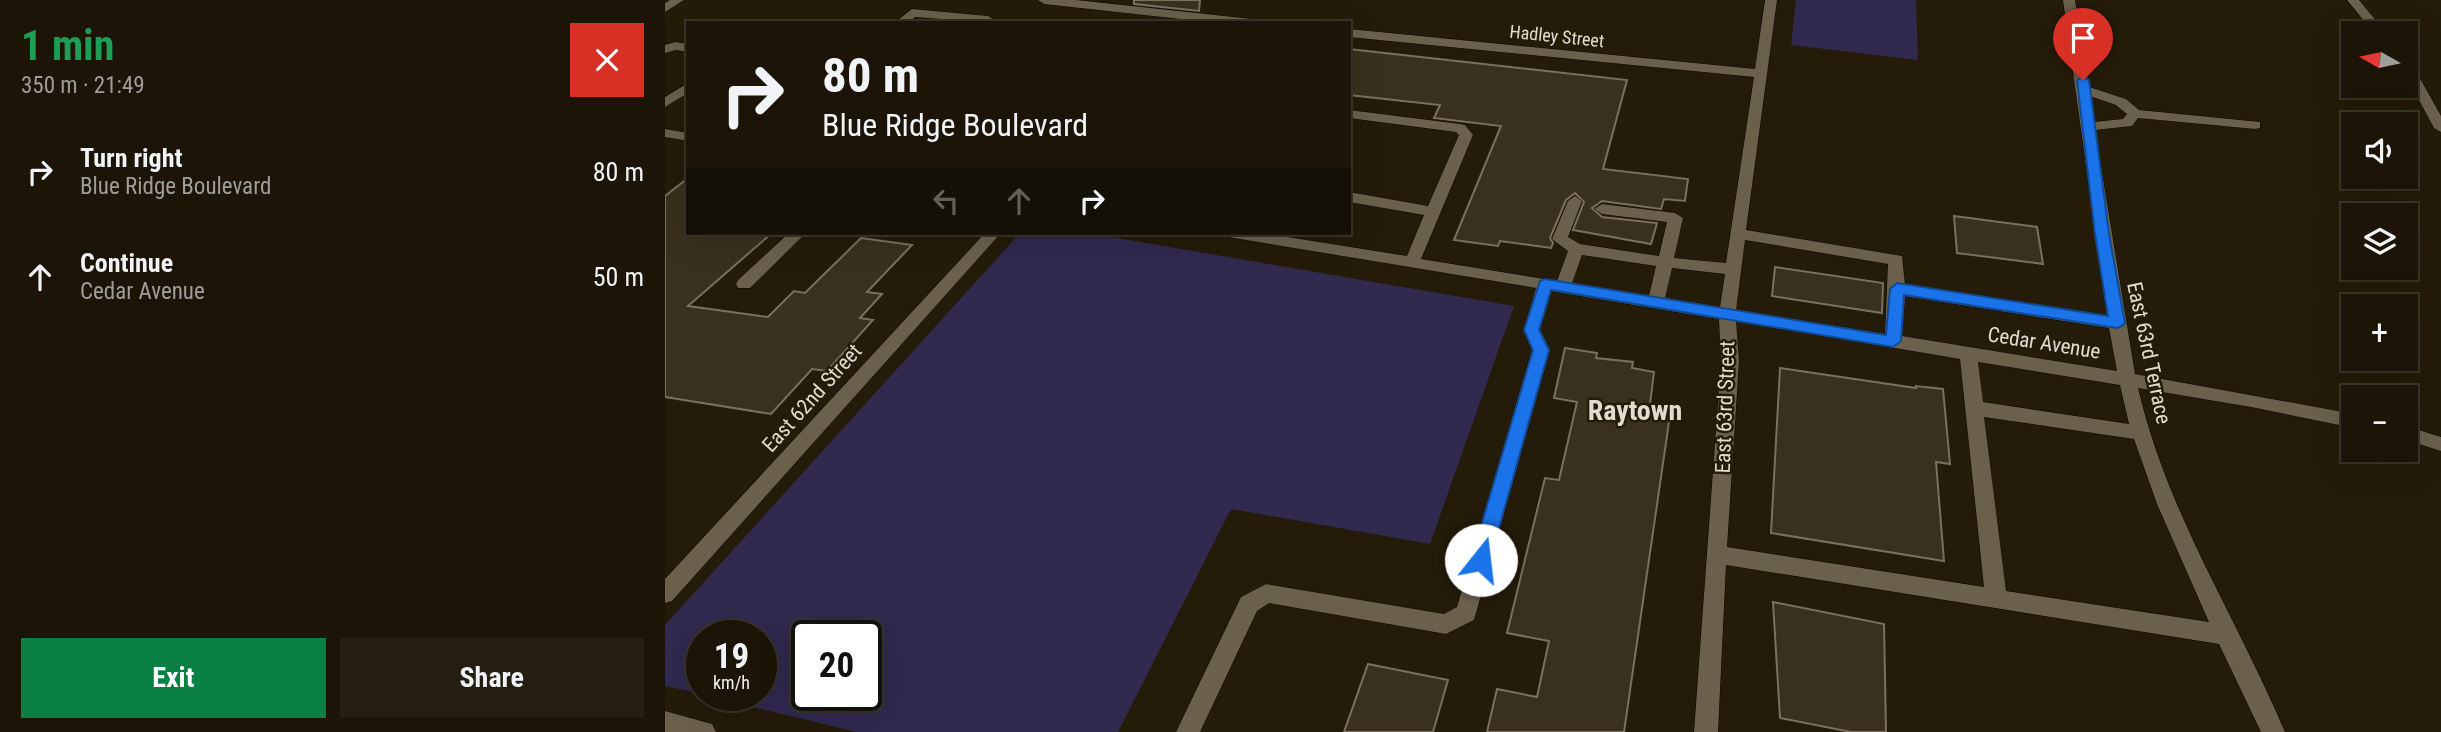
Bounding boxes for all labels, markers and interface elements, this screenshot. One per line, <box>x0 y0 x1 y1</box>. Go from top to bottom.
pin <box>2053 8 2113 80</box>
icon: arrive <box>2064 19 2102 57</box>
text: 1 min <box>21 21 114 70</box>
street label: Hadley Street <box>1509 21 1605 51</box>
north arrow <box>2341 21 2419 98</box>
map controls <box>2341 21 2418 462</box>
button: close <box>570 23 644 97</box>
text: 80 m <box>822 47 919 104</box>
icon: right <box>707 49 798 140</box>
text: 350 m · 21:49 <box>21 72 145 99</box>
text: Blue Ridge Boulevard <box>822 106 1088 144</box>
button: sound <box>2341 112 2418 189</box>
text: Turn right <box>80 143 182 173</box>
icon: right <box>21 153 59 191</box>
text: 80 m <box>593 157 644 187</box>
text: Blue Ridge Boulevard <box>80 173 271 200</box>
icon: left <box>927 182 965 220</box>
icon: ahead <box>1000 182 1038 220</box>
icon: right <box>1073 182 1111 220</box>
button: layers <box>2341 203 2418 280</box>
text: Continue <box>80 248 173 278</box>
icon: ahead <box>21 258 59 296</box>
text: 50 m <box>593 262 644 292</box>
text: Cedar Avenue <box>80 278 205 305</box>
street label: East 63rd Terrace <box>2122 280 2176 426</box>
button: + <box>2341 294 2418 371</box>
street label: Cedar Avenue <box>1986 322 2102 364</box>
street label: East 62nd Street <box>757 339 867 457</box>
street label: East 63rd Street <box>1711 340 1739 474</box>
button: − <box>2341 385 2418 462</box>
district label: Raytown <box>1588 394 1682 427</box>
position arrow <box>1444 523 1518 597</box>
speed limit sign: 20 <box>791 620 882 711</box>
text: 19 <box>714 636 749 677</box>
button: Exit <box>21 638 326 718</box>
button: Share <box>340 638 644 718</box>
text: km/h <box>713 672 750 693</box>

